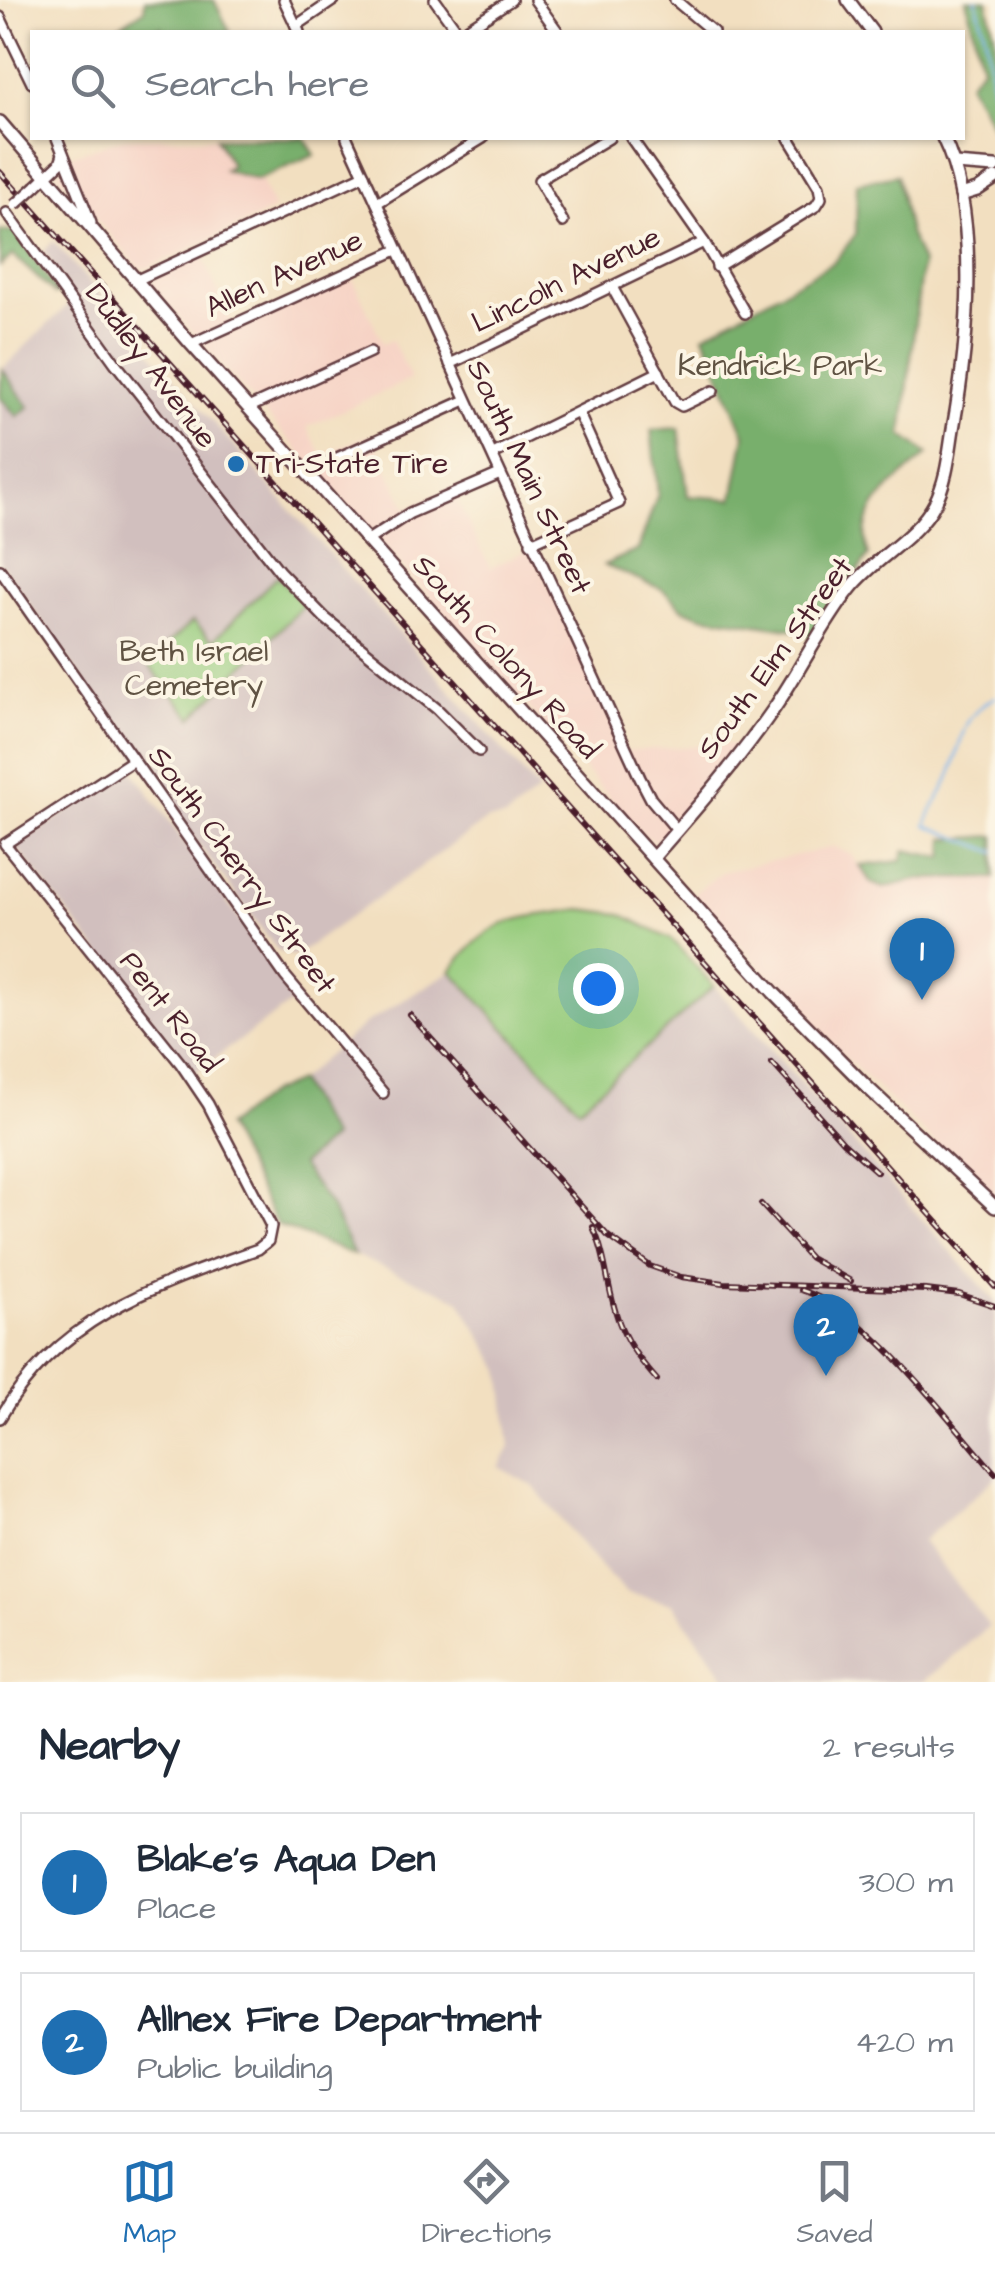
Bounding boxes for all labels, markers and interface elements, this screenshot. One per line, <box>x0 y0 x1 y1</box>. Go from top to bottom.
search box <box>30 30 965 140</box>
icon: search <box>65 58 120 113</box>
text: Search here <box>145 59 369 111</box>
street label: Lincoln Avenue <box>464 216 668 344</box>
street label: Allen Avenue <box>198 219 370 329</box>
street label: Dudley Avenue <box>74 275 227 458</box>
park label: Kendrick Park <box>678 345 882 387</box>
street label: South Main Street <box>456 353 602 601</box>
place label: Tri-State Tire <box>256 443 448 485</box>
marker: Tri-State Tire <box>225 453 247 475</box>
street label: South Colony Road <box>402 545 609 769</box>
street label: South Elm Street <box>687 548 863 768</box>
park label: Beth Israel Cemetery <box>120 631 268 708</box>
street label: South Cherry Street <box>137 738 346 1003</box>
pin: 1 <box>890 918 954 1000</box>
street label: Pent Road <box>109 943 231 1081</box>
your location <box>573 963 624 1014</box>
pin: 2 <box>794 1294 858 1376</box>
text: Nearby <box>40 1718 180 1776</box>
text: 2 results <box>823 1725 955 1770</box>
text: Blake's Aqua Den <box>137 1834 436 1886</box>
text: 1 <box>72 1860 77 1905</box>
text: 300 m <box>859 1860 953 1905</box>
text: Place <box>137 1886 216 1931</box>
text: Allnex Fire Department <box>137 1994 541 2046</box>
text: 2 <box>65 2020 84 2065</box>
text: 420 m <box>855 2020 953 2065</box>
text: Public building <box>137 2046 332 2091</box>
tab: Map <box>122 2154 177 2253</box>
tab: Directions <box>422 2154 552 2253</box>
tab: Saved <box>796 2154 873 2253</box>

